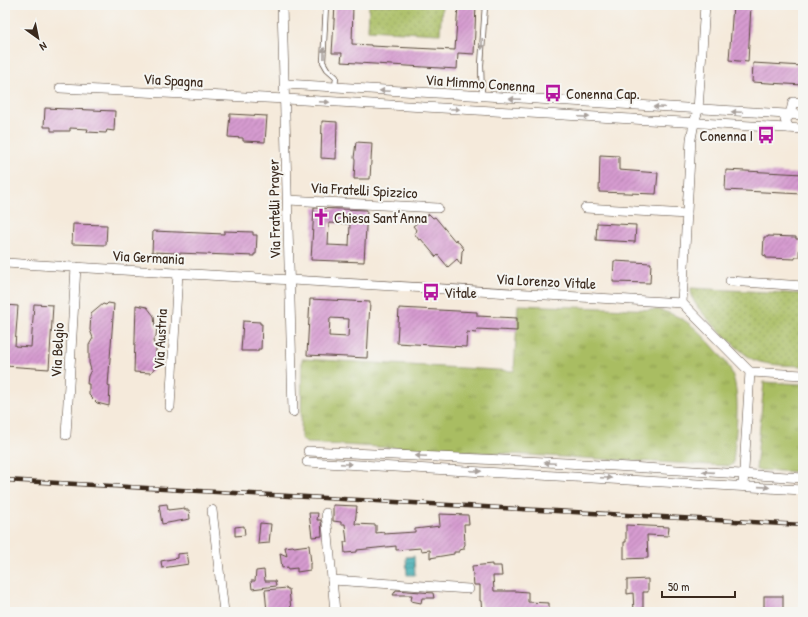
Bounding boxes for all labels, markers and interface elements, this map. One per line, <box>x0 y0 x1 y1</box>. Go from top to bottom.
north arrow <box>18 18 58 58</box>
one-way arrow <box>479 38 486 50</box>
text: N <box>37 39 50 54</box>
one-way arrow <box>320 47 327 59</box>
street label: Via Spagna <box>143 68 203 92</box>
street label: Via Mimmo Conenna <box>425 69 536 97</box>
bus stop icon: Conenna Cap. <box>543 83 563 103</box>
place label: Conenna Cap. <box>566 83 640 104</box>
one-way arrow <box>379 87 391 94</box>
one-way arrow <box>508 96 521 102</box>
one-way arrow <box>318 99 330 106</box>
one-way arrow <box>652 104 665 110</box>
one-way arrow <box>448 106 460 113</box>
one-way arrow <box>731 108 743 115</box>
one-way arrow <box>578 113 590 120</box>
place label: Conenna I <box>700 125 753 146</box>
bus stop icon: Conenna I <box>756 125 776 145</box>
street label: Via Fratelli Prayer <box>263 159 285 259</box>
street label: Via Fratelli Spizzico <box>310 177 418 203</box>
church icon: Chiesa Sant'Anna <box>311 207 331 227</box>
place label: Chiesa Sant'Anna <box>334 207 427 228</box>
street label: Via Germania <box>111 245 185 269</box>
street label: Via Lorenzo Vitale <box>496 268 596 294</box>
bus stop icon: Vitale <box>421 282 441 302</box>
place label: Vitale <box>444 282 477 303</box>
street label: Via Austria <box>148 308 172 370</box>
street label: Via Belgio <box>45 322 69 378</box>
one-way arrow <box>414 453 427 459</box>
one-way arrow <box>544 459 556 466</box>
one-way arrow <box>340 461 352 468</box>
one-way arrow <box>470 468 482 475</box>
one-way arrow <box>702 469 714 476</box>
one-way arrow <box>600 475 612 482</box>
one-way arrow <box>758 484 770 491</box>
scale bar <box>662 573 735 599</box>
text: 50 m <box>668 578 689 595</box>

